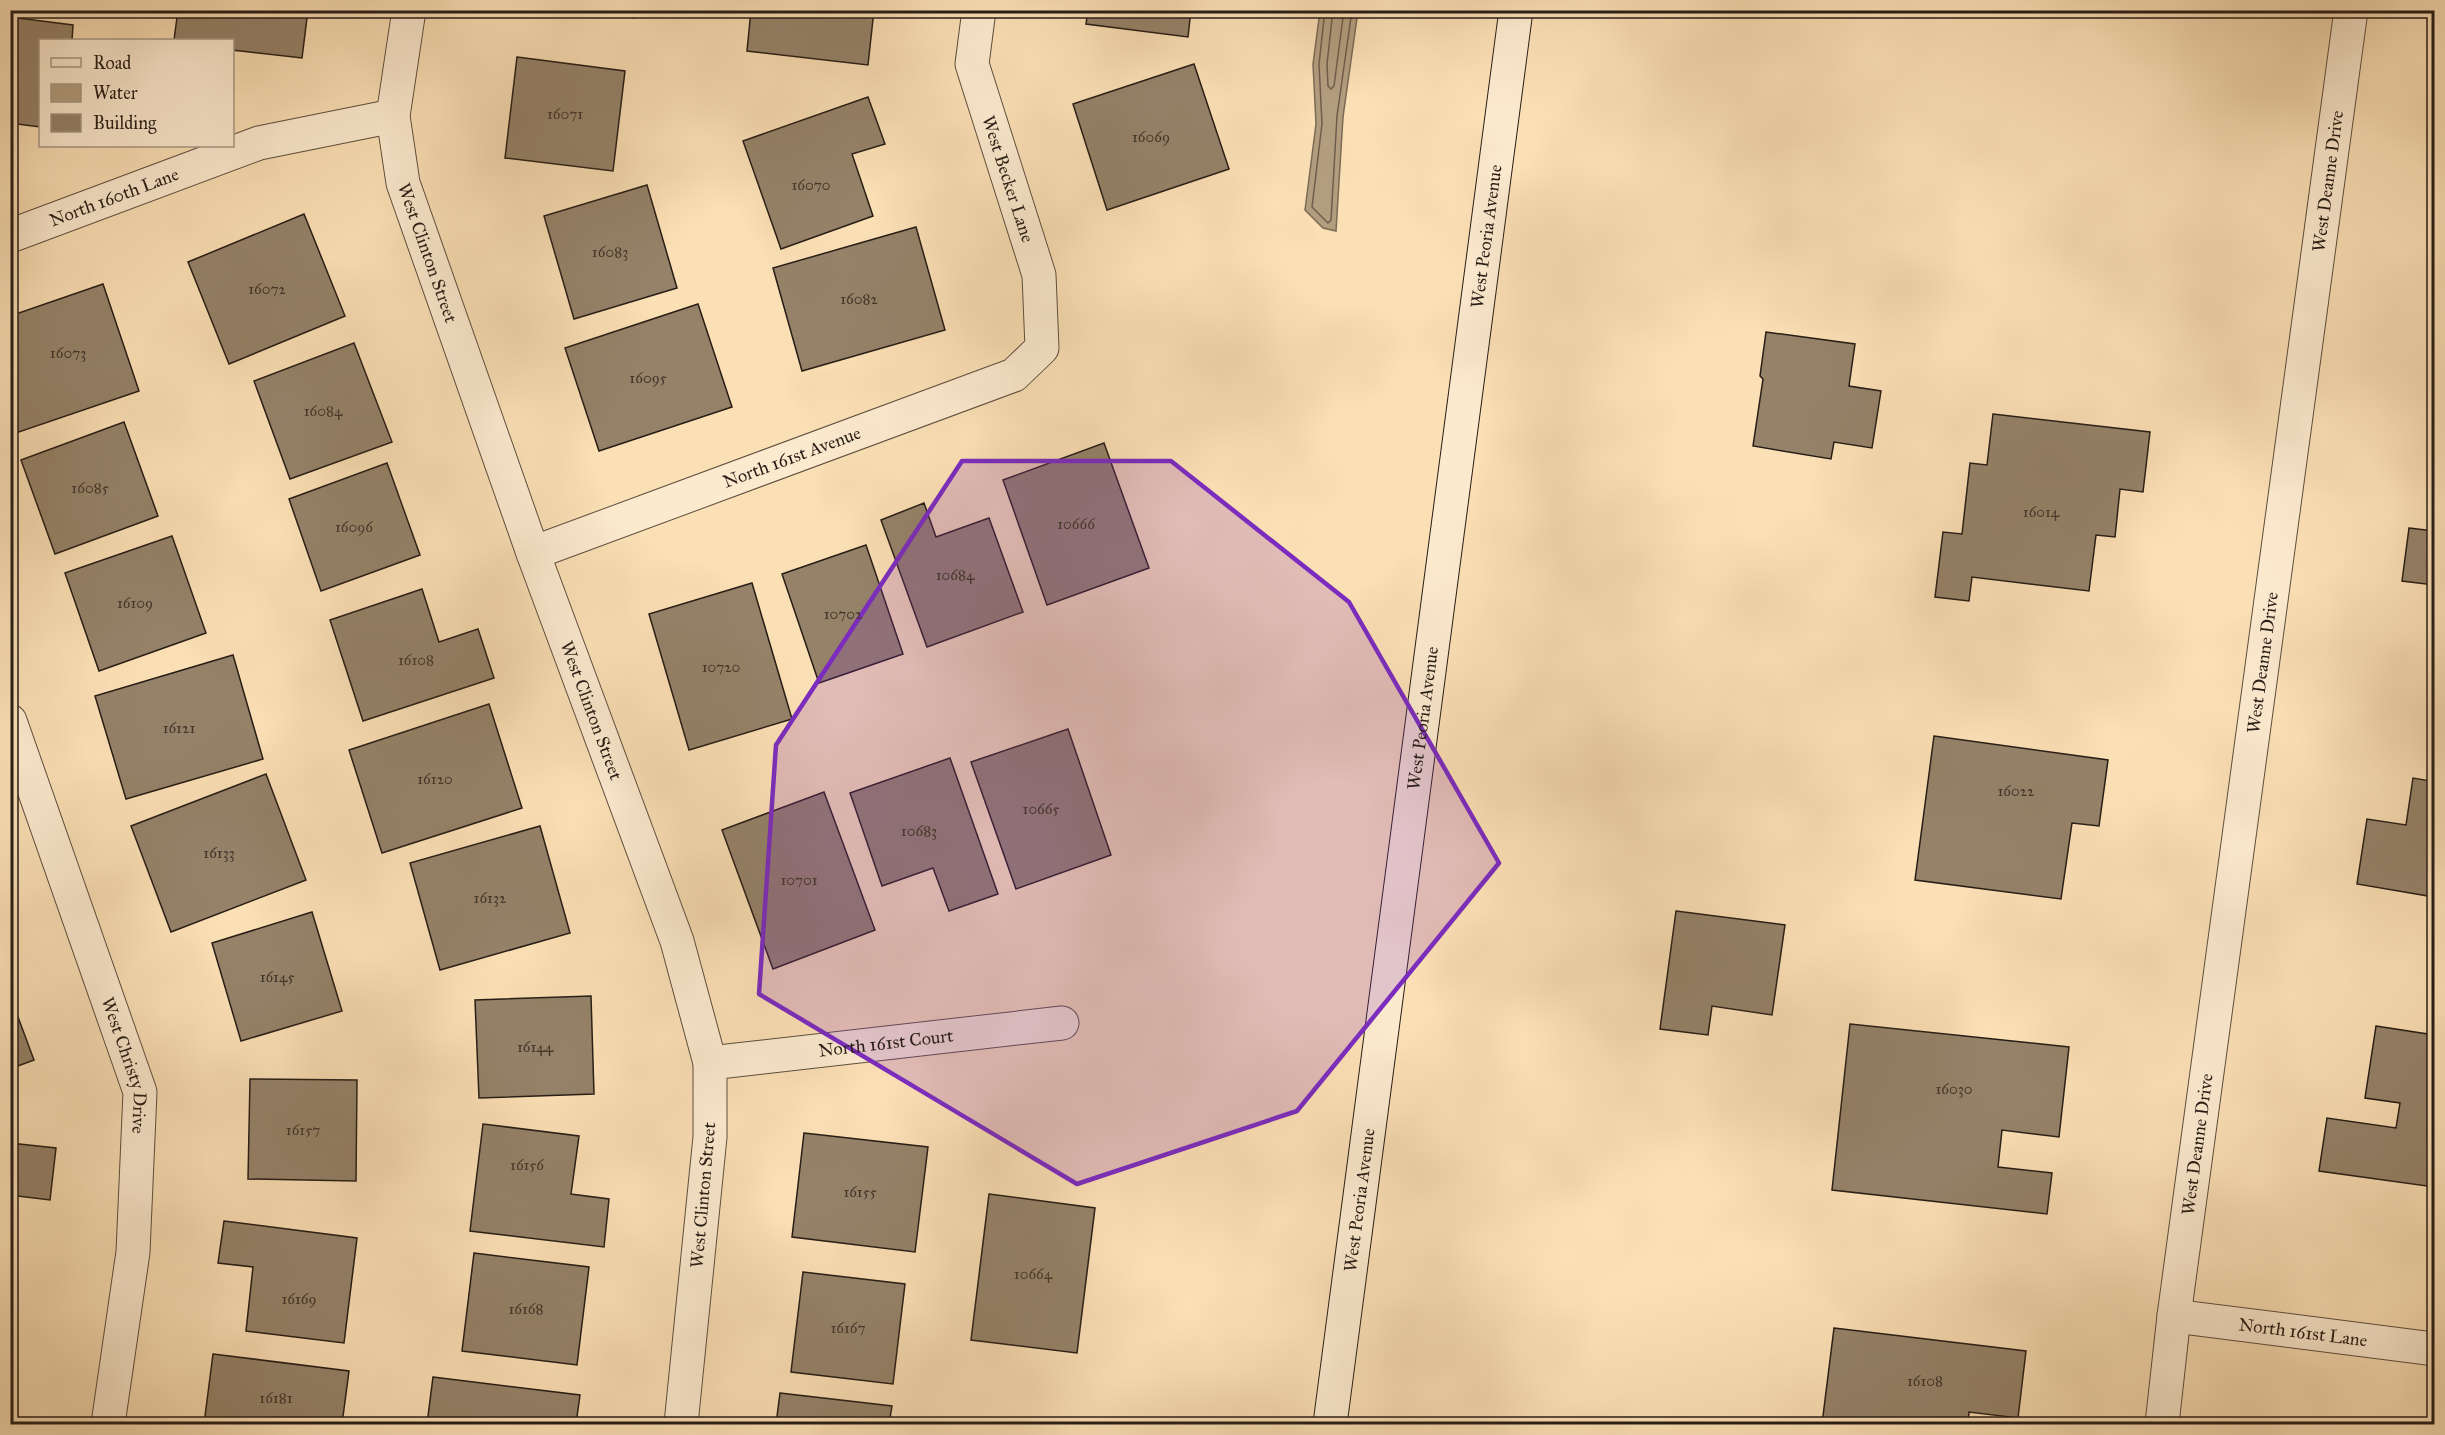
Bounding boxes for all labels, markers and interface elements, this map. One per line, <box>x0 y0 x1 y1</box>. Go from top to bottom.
legend <box>39 39 234 147</box>
text: Road <box>93 52 131 74</box>
text: Water <box>93 82 138 104</box>
house number: 16071 <box>547 105 583 123</box>
street label: West Deanne Drive <box>2307 109 2348 253</box>
text: Building <box>93 112 157 135</box>
street label: West Becker Lane <box>977 113 1039 245</box>
house number: 16069 <box>1132 128 1170 146</box>
street label: North 160th Lane <box>46 163 182 231</box>
street label: West Peoria Avenue <box>1466 163 1507 309</box>
house number: 16070 <box>791 176 831 194</box>
street label: West Clinton Street <box>393 180 462 326</box>
house number: 16083 <box>592 243 628 261</box>
house number: 16072 <box>248 280 286 298</box>
house number: 16082 <box>840 290 878 308</box>
house number: 16073 <box>50 344 86 362</box>
house number: 16095 <box>629 369 667 387</box>
house number: 16084 <box>304 402 343 420</box>
street label: North 161st Avenue <box>720 422 864 493</box>
house number: 16085 <box>71 479 109 497</box>
house number: 16014 <box>2023 503 2060 521</box>
house number: 10666 <box>1057 515 1096 533</box>
house number: 16096 <box>335 518 374 536</box>
house number: 10684 <box>936 566 975 584</box>
street label: West Deanne Drive <box>2242 591 2283 735</box>
house number: 16109 <box>117 594 153 612</box>
house number: 10702 <box>824 605 863 623</box>
street label: West Clinton Street <box>556 638 627 783</box>
street label: West Peoria Avenue <box>1403 645 1443 791</box>
house number: 16108 <box>398 651 434 669</box>
house number: 10720 <box>702 658 740 676</box>
house number: 16121 <box>163 719 195 737</box>
house number: 16120 <box>417 770 453 788</box>
house number: 16022 <box>1997 782 2035 800</box>
house number: 10665 <box>1023 800 1059 818</box>
house number: 10683 <box>901 822 937 840</box>
house number: 16133 <box>203 844 235 862</box>
house number: 10701 <box>780 871 818 889</box>
house number: 16132 <box>474 889 507 907</box>
house number: 16145 <box>260 968 294 986</box>
street label: West Christy Drive <box>97 994 151 1134</box>
street label: North 161st Court <box>817 1024 955 1062</box>
house number: 16144 <box>517 1038 554 1056</box>
street label: West Deanne Drive <box>2177 1072 2218 1216</box>
house number: 16030 <box>1935 1080 1973 1098</box>
house number: 16157 <box>286 1121 320 1139</box>
street label: West Clinton Street <box>686 1121 720 1269</box>
street label: West Peoria Avenue <box>1339 1127 1380 1273</box>
house number: 16156 <box>510 1156 545 1174</box>
house number: 16155 <box>843 1183 877 1201</box>
house number: 10664 <box>1014 1265 1053 1283</box>
house number: 16169 <box>281 1290 317 1308</box>
house number: 16168 <box>508 1300 544 1318</box>
street label: North 161st Lane <box>2237 1313 2369 1351</box>
house number: 16167 <box>830 1319 866 1337</box>
house number: 16108 <box>1907 1372 1943 1390</box>
house number: 16181 <box>259 1389 293 1407</box>

